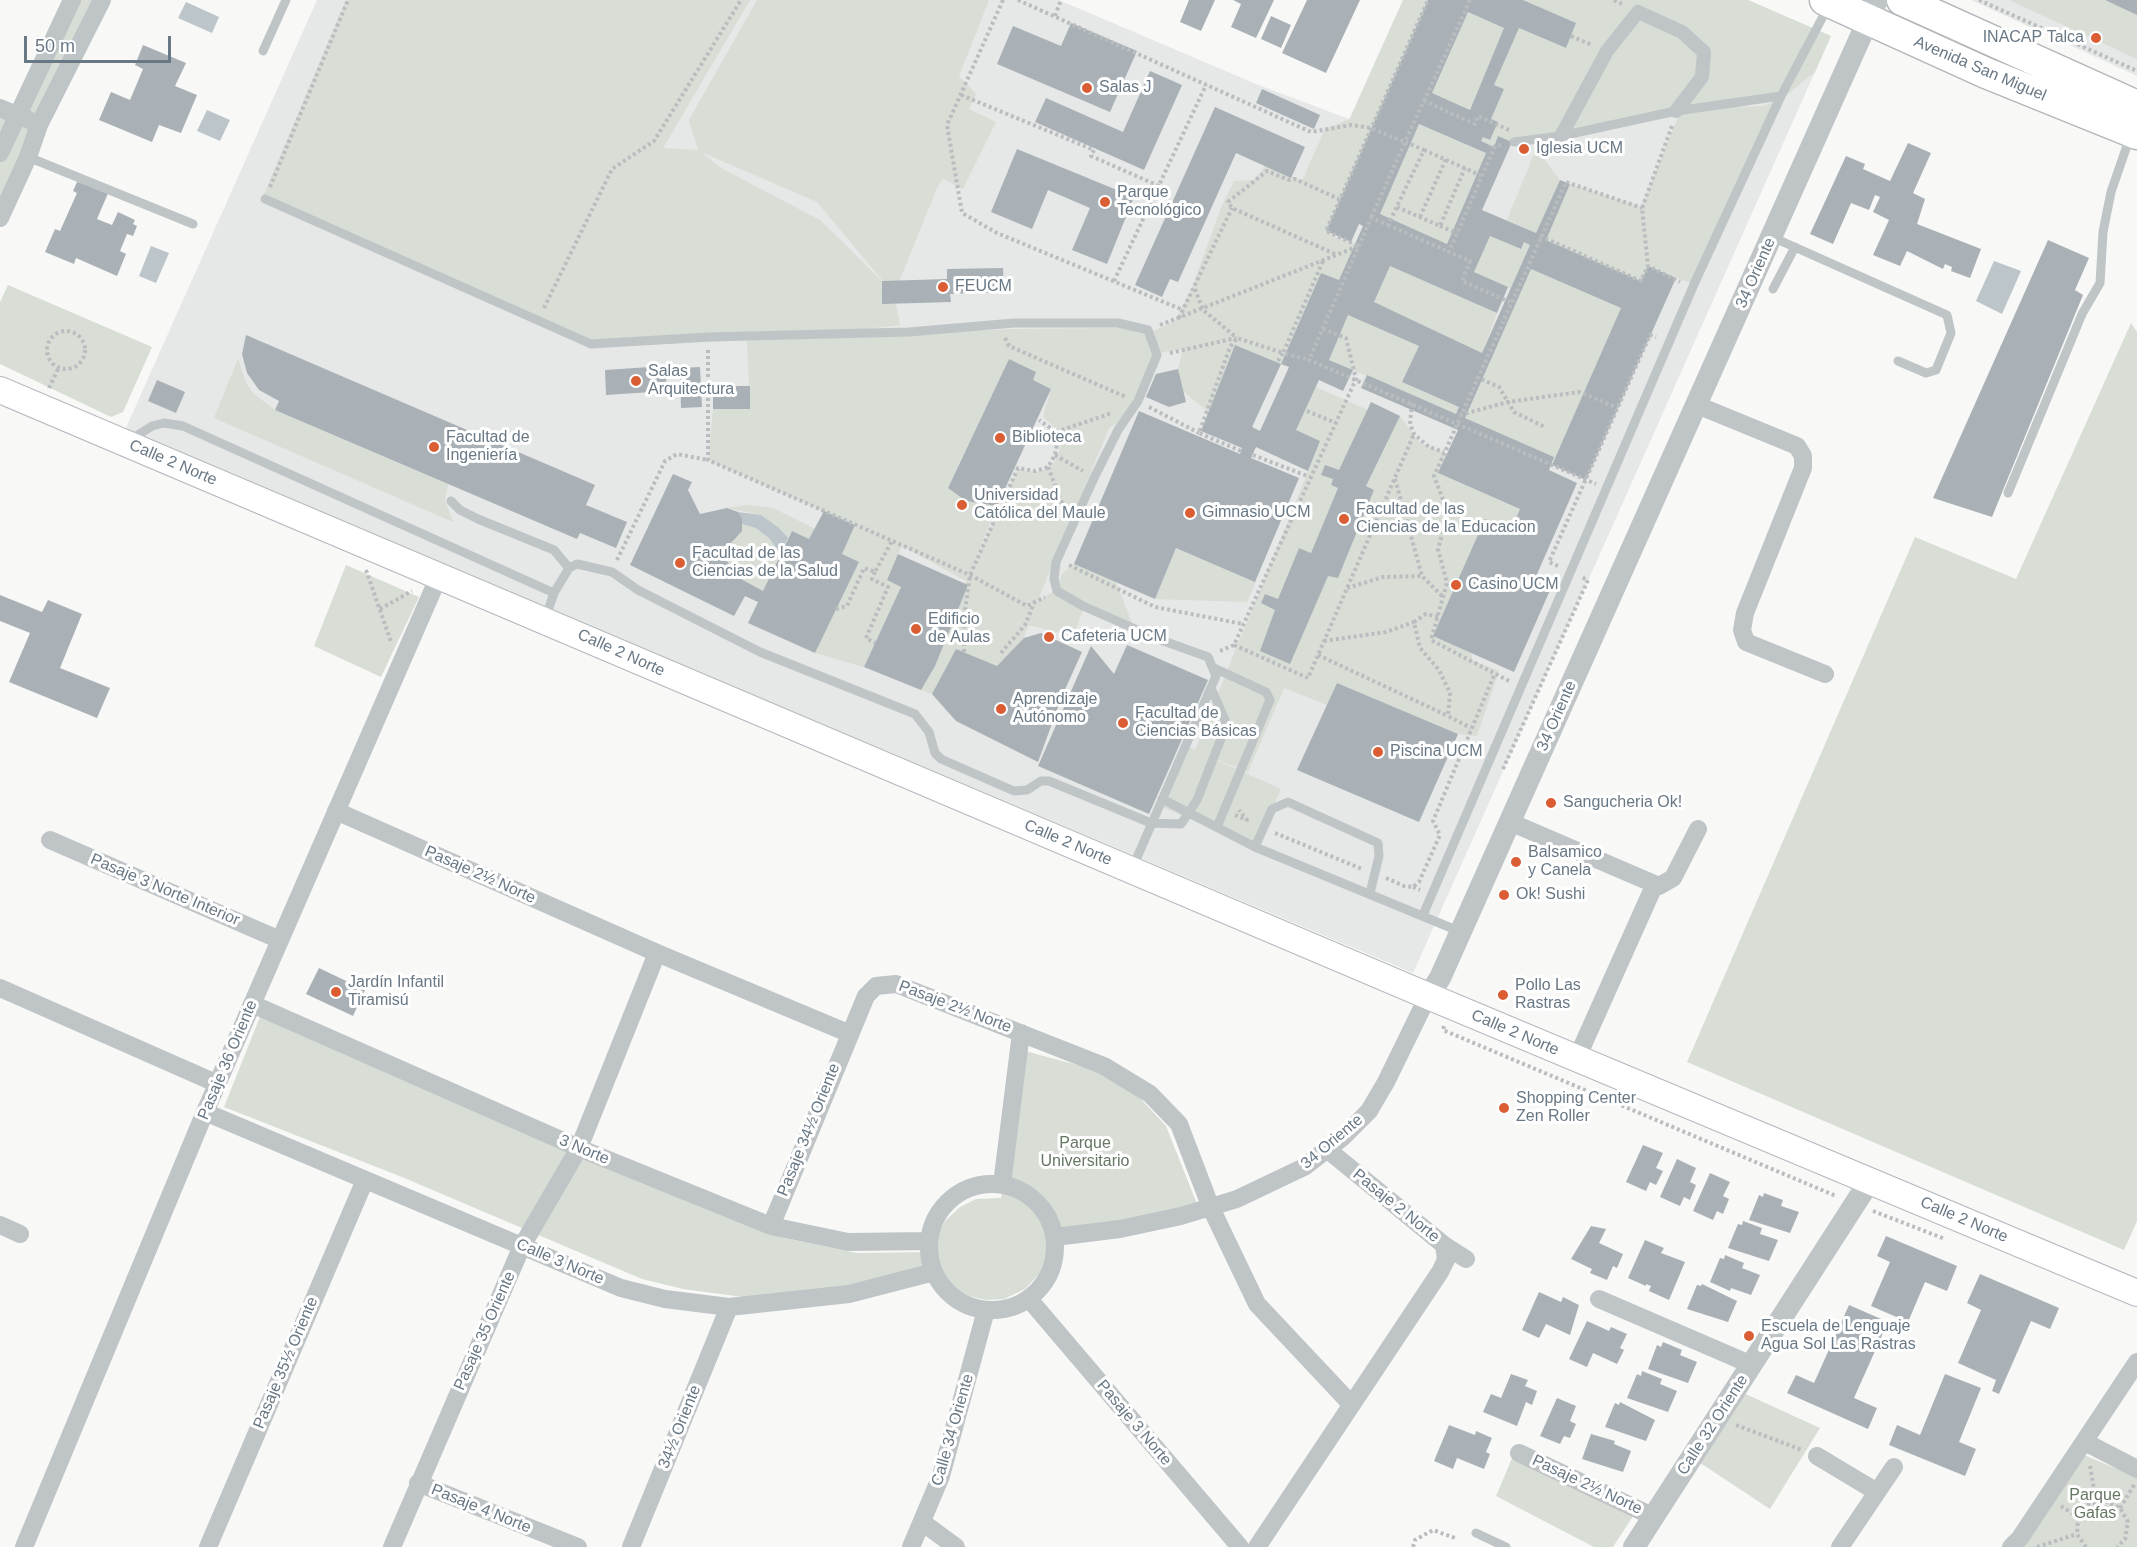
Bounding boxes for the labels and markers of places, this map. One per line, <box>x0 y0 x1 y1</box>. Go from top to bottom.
place label: INACAP Talca <box>1983 28 2084 48</box>
marker: INACAP Talca <box>2089 31 2103 45</box>
place label: Salas J <box>1099 78 1151 98</box>
marker: Salas J <box>1080 81 1094 95</box>
place label: Iglesia UCM <box>1536 139 1623 159</box>
marker: Iglesia UCM <box>1517 142 1531 156</box>
place label: Parque Tecnológico <box>1117 183 1202 221</box>
marker: Parque Tecnológico <box>1098 195 1112 209</box>
place label: FEUCM <box>955 277 1012 297</box>
marker: FEUCM <box>936 280 950 294</box>
place label: Salas Arquitectura <box>648 362 734 400</box>
marker: Salas Arquitectura <box>629 374 643 388</box>
place label: Facultad de Ingeniería <box>446 428 530 466</box>
place label: Biblioteca <box>1012 428 1081 448</box>
marker: Biblioteca <box>993 431 1007 445</box>
marker: Facultad de Ingeniería <box>427 440 441 454</box>
place label: Universidad Católica del Maule <box>974 486 1106 524</box>
marker: Universidad Católica del Maule <box>955 498 969 512</box>
place label: Facultad de las Ciencias de la Educacion <box>1356 500 1536 538</box>
place label: Gimnasio UCM <box>1202 503 1310 523</box>
marker: Gimnasio UCM <box>1183 506 1197 520</box>
marker: Facultad de las Ciencias de la Educacion <box>1337 512 1351 526</box>
place label: Facultad de las Ciencias de la Salud <box>692 544 838 582</box>
marker: Facultad de las Ciencias de la Salud <box>673 556 687 570</box>
place label: Casino UCM <box>1468 575 1559 595</box>
marker: Casino UCM <box>1449 578 1463 592</box>
place label: Edificio de Aulas <box>928 610 990 648</box>
marker: Edificio de Aulas <box>909 622 923 636</box>
place label: Cafeteria UCM <box>1061 627 1167 647</box>
marker: Cafeteria UCM <box>1042 630 1056 644</box>
place label: Aprendizaje Autónomo <box>1013 690 1098 728</box>
marker: Aprendizaje Autónomo <box>994 702 1008 716</box>
place label: Facultad de Ciencias Básicas <box>1135 704 1257 742</box>
marker: Facultad de Ciencias Básicas <box>1116 716 1130 730</box>
place label: Piscina UCM <box>1390 742 1482 762</box>
marker: Piscina UCM <box>1371 745 1385 759</box>
place label: Sangucheria Ok! <box>1563 793 1682 813</box>
marker: Sangucheria Ok! <box>1544 796 1558 810</box>
place label: Balsamico y Canela <box>1528 843 1602 881</box>
marker: Balsamico y Canela <box>1509 855 1523 869</box>
place label: Ok! Sushi <box>1516 885 1585 905</box>
marker: Ok! Sushi <box>1497 888 1511 902</box>
place label: Jardín Infantil Tiramisú <box>348 973 444 1011</box>
place label: Pollo Las Rastras <box>1515 976 1581 1014</box>
marker: Jardín Infantil Tiramisú <box>329 985 343 999</box>
marker: Pollo Las Rastras <box>1496 988 1510 1002</box>
place label: Shopping Center Zen Roller <box>1516 1089 1636 1127</box>
marker: Shopping Center Zen Roller <box>1497 1101 1511 1115</box>
place label: Escuela de Lenguaje Agua Sol Las Rastras <box>1761 1317 1916 1355</box>
marker: Escuela de Lenguaje Agua Sol Las Rastras <box>1742 1329 1756 1343</box>

